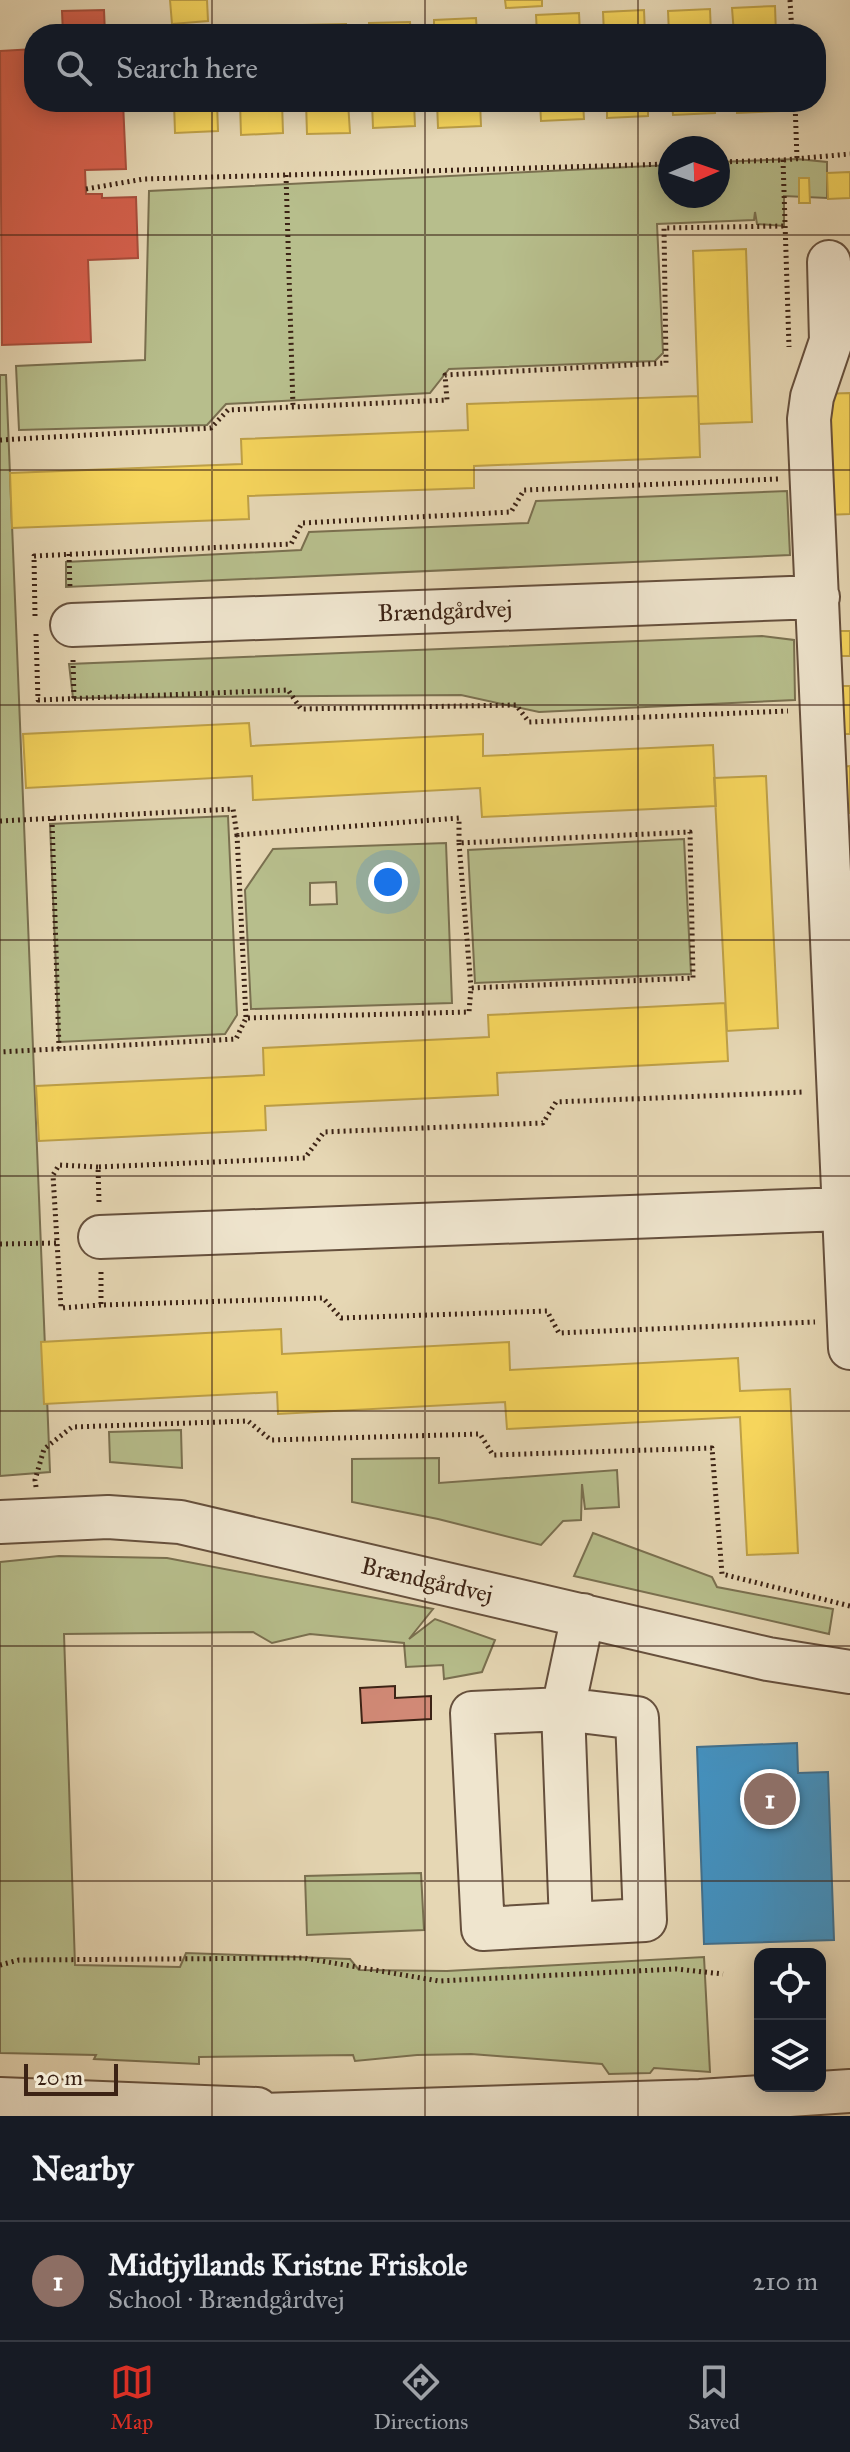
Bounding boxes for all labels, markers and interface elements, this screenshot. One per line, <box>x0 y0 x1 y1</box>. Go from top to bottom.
search box <box>24 24 826 112</box>
icon: search <box>52 46 96 90</box>
text: Search here <box>116 50 258 86</box>
north arrow <box>658 136 730 208</box>
street label: Brændgårdvej <box>377 594 513 628</box>
your location <box>368 862 408 902</box>
street label: Brændgårdvej <box>358 1550 496 1610</box>
pin: 1 <box>744 1769 796 1829</box>
map controls <box>754 1948 826 2092</box>
button: locate <box>754 1948 826 2020</box>
button: layers <box>754 2020 826 2092</box>
scale bar <box>24 2060 118 2096</box>
text: 20 m <box>36 2064 83 2091</box>
text: Nearby <box>32 2148 134 2189</box>
text: Midtjyllands Kristne Friskole <box>108 2247 467 2283</box>
text: 1 <box>53 2265 63 2297</box>
text: 210 m <box>752 2265 818 2297</box>
text: School · Brændgårdvej <box>108 2283 344 2315</box>
tab: Map <box>110 2360 154 2435</box>
tab: Directions <box>373 2360 468 2435</box>
tab: Saved <box>688 2360 740 2435</box>

